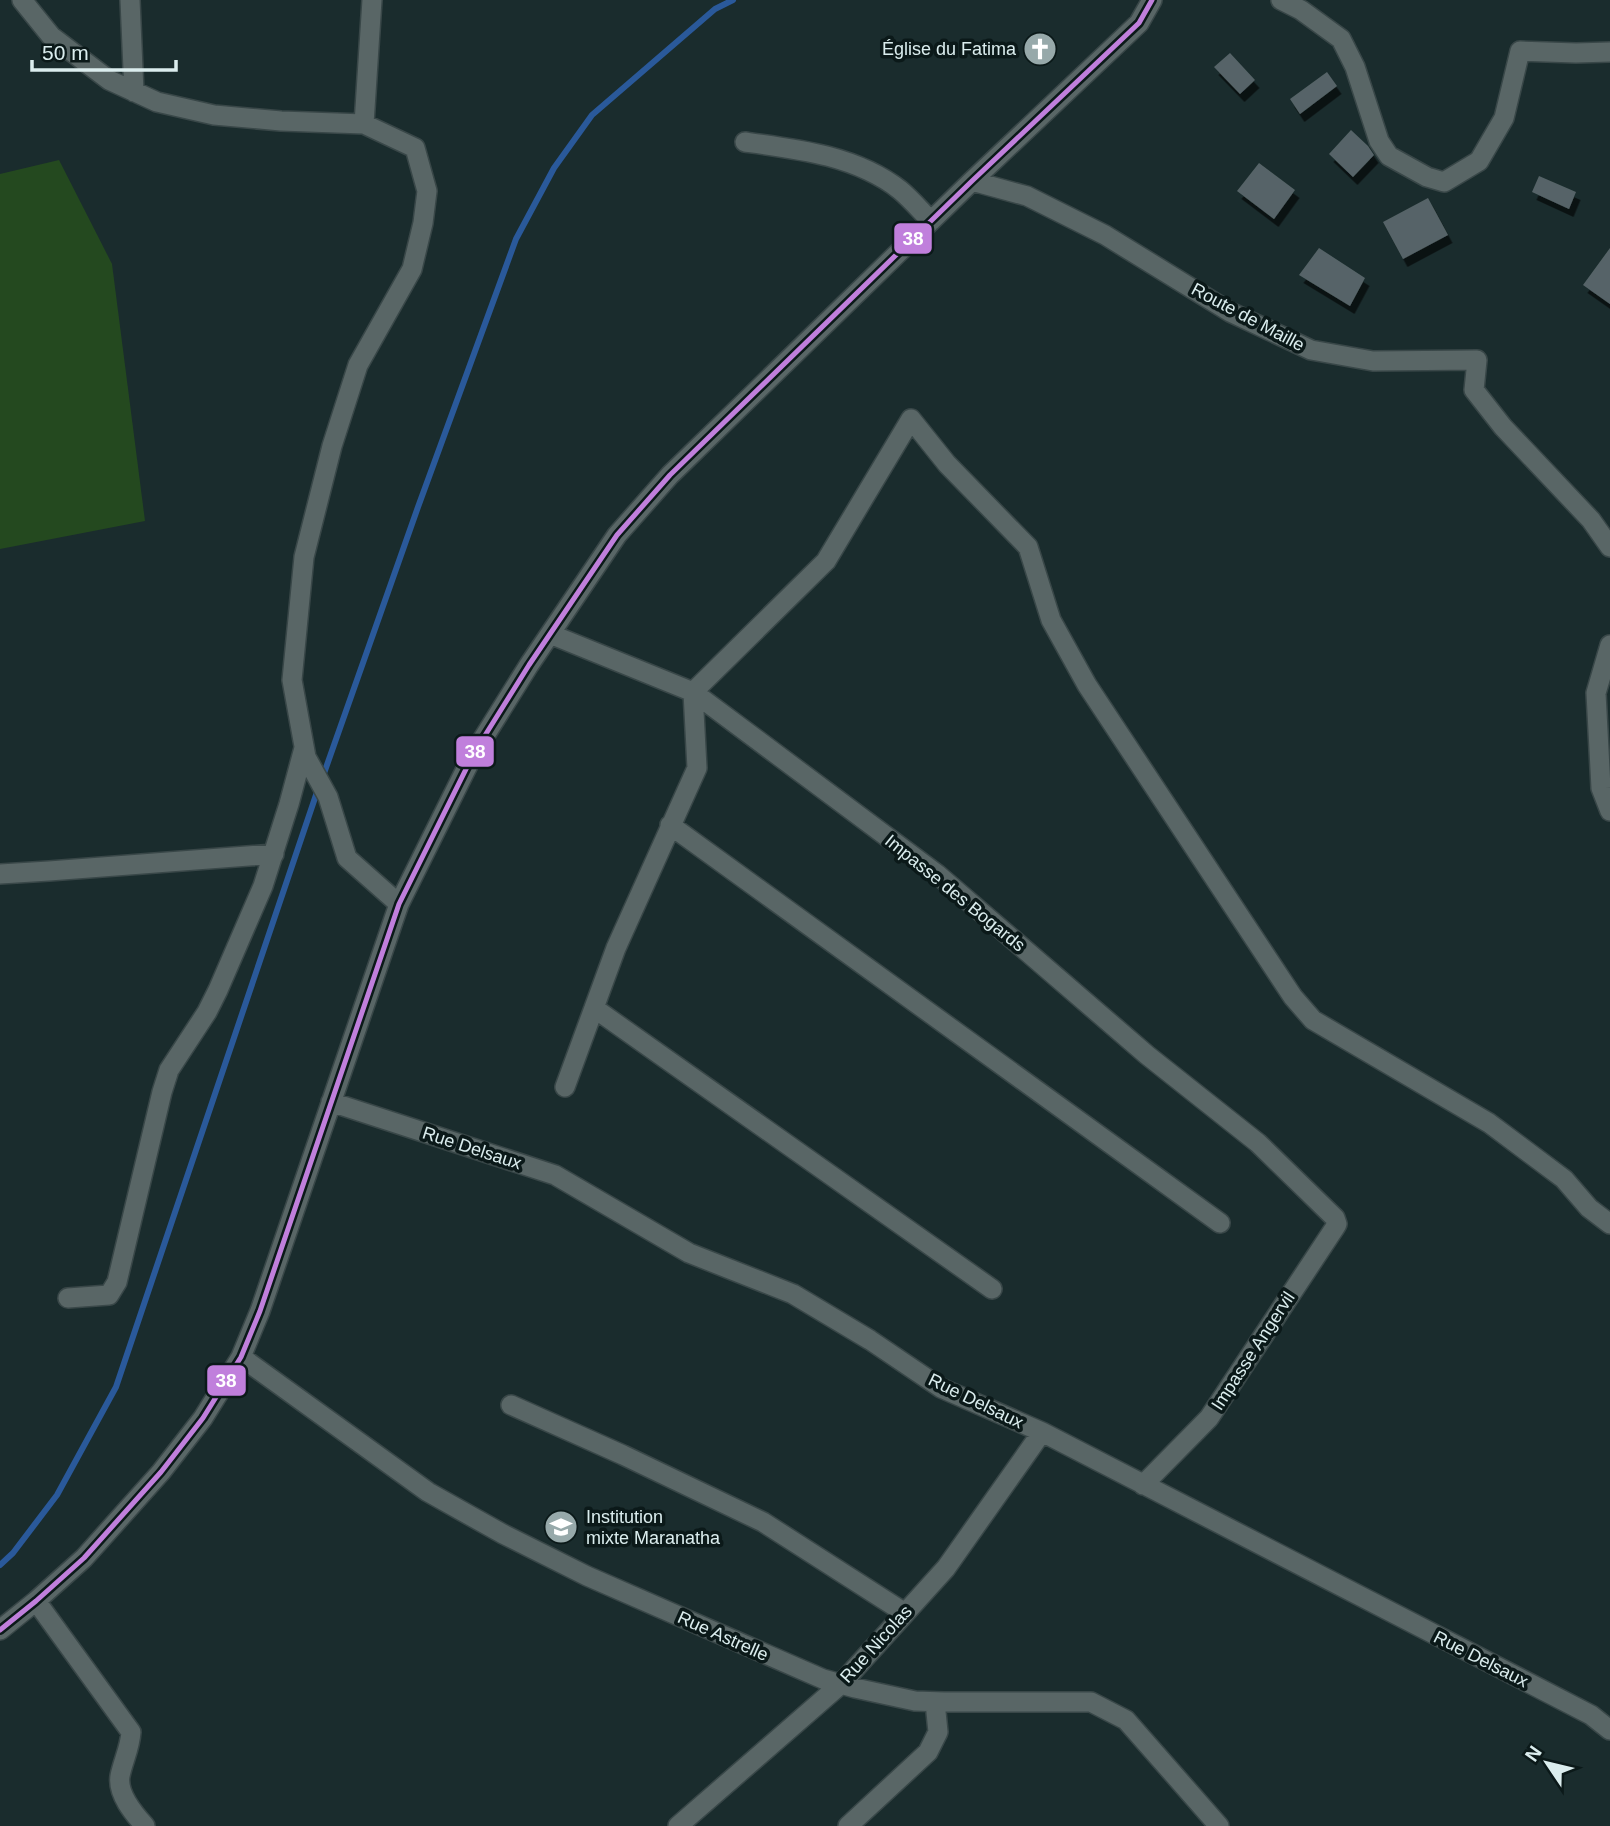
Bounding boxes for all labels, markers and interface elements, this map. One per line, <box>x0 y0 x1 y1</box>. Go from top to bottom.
scale bar <box>32 28 175 72</box>
church icon: Église du Fatima <box>1021 30 1059 68</box>
place label: Église du Fatima <box>882 39 1017 59</box>
text: 50 m <box>42 41 89 64</box>
line badge: 38 <box>893 222 933 255</box>
text: 38 <box>902 228 924 249</box>
street label: Route de Maille <box>1188 279 1308 355</box>
line badge: 38 <box>455 735 495 768</box>
text: 38 <box>464 741 486 762</box>
street label: Impasse des Bogards <box>881 830 1029 956</box>
street label: Rue Delsaux <box>420 1123 524 1173</box>
street label: Impasse Angervil <box>1207 1288 1299 1414</box>
line badge: 38 <box>206 1364 247 1397</box>
street label: Rue Delsaux <box>925 1369 1027 1433</box>
text: 38 <box>215 1370 237 1391</box>
place label: Institution mixte Maranatha <box>586 1507 721 1548</box>
school or university icon: Institution mixte Maranatha <box>542 1508 580 1546</box>
street label: Rue Nicolas <box>836 1601 916 1687</box>
street label: Rue Astrelle <box>675 1607 771 1665</box>
street label: Rue Delsaux <box>1431 1627 1531 1691</box>
north arrow <box>1512 1728 1582 1798</box>
text: N <box>1521 1742 1546 1765</box>

